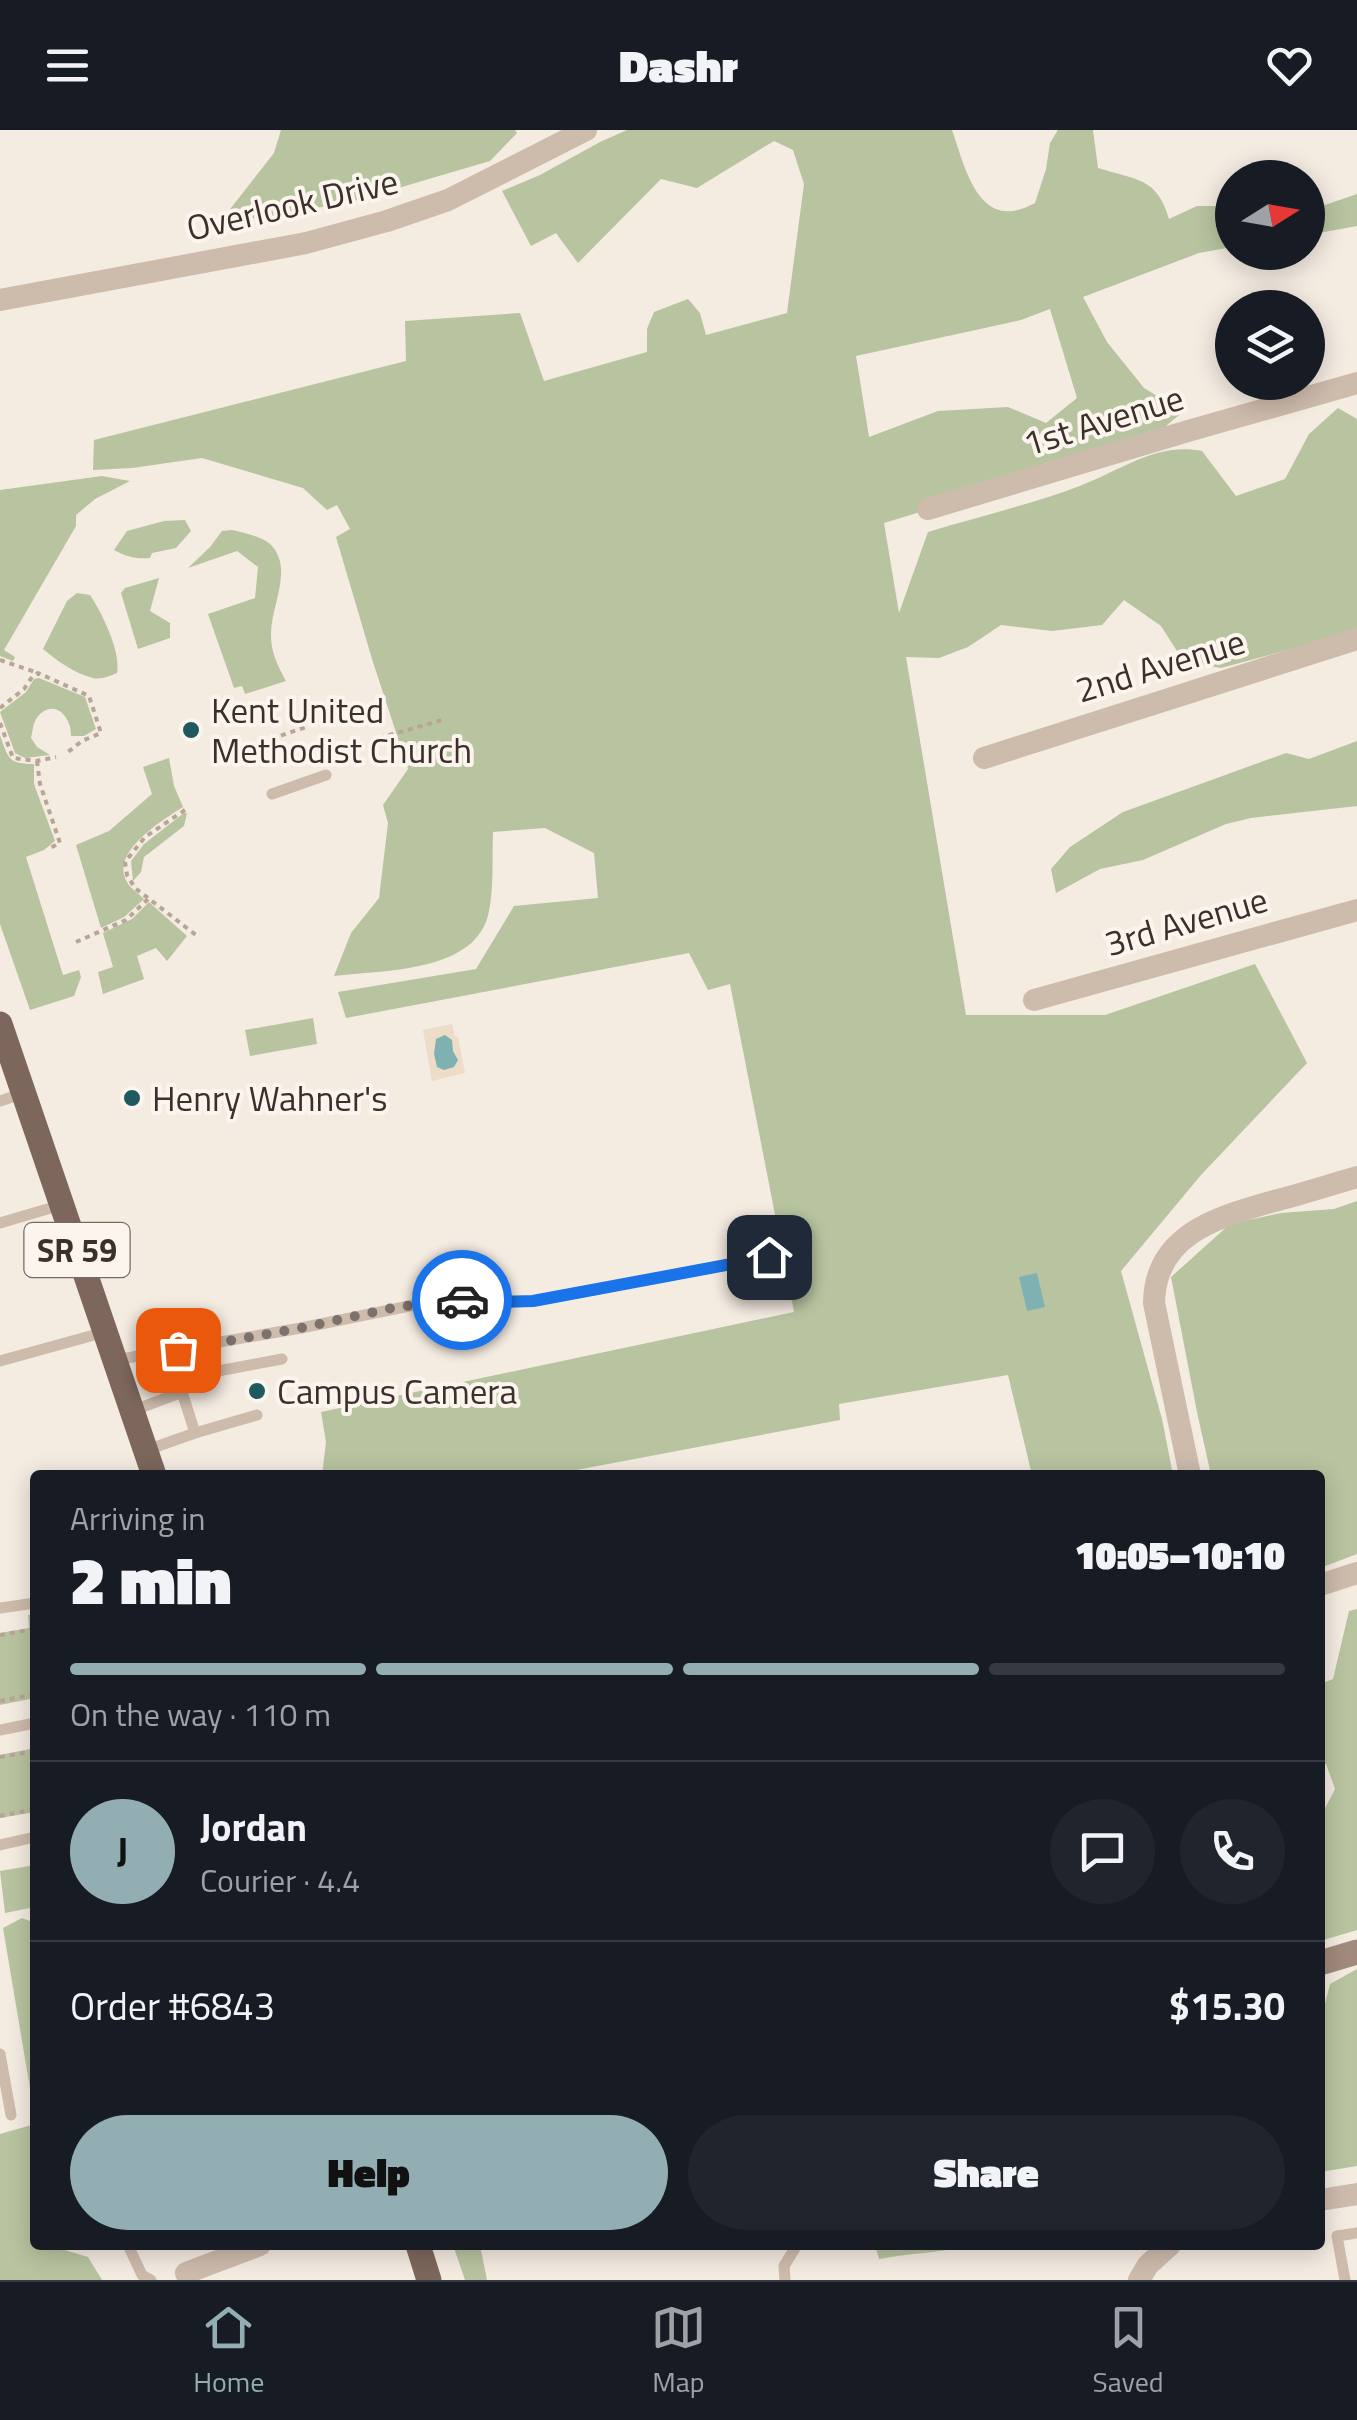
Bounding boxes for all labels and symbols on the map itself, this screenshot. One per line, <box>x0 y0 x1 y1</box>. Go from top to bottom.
street label: Overlook Drive <box>181 153 403 255</box>
north arrow <box>1215 160 1325 270</box>
street label: 1st Avenue <box>1016 370 1190 470</box>
street label: 2nd Avenue <box>1069 614 1251 716</box>
place label: Kent United Methodist Church <box>211 683 472 777</box>
marker: Kent United Methodist Church <box>180 719 202 741</box>
street label: 3rd Avenue <box>1098 872 1274 970</box>
place label: Henry Wahner's <box>152 1071 387 1125</box>
marker: Henry Wahner's <box>121 1087 143 1109</box>
pin <box>727 1215 812 1300</box>
road number: SR 59 <box>24 1223 130 1277</box>
courier <box>412 1250 512 1350</box>
pin <box>136 1308 221 1393</box>
place label: Campus Camera <box>277 1364 517 1418</box>
marker: Campus Camera <box>246 1380 268 1402</box>

